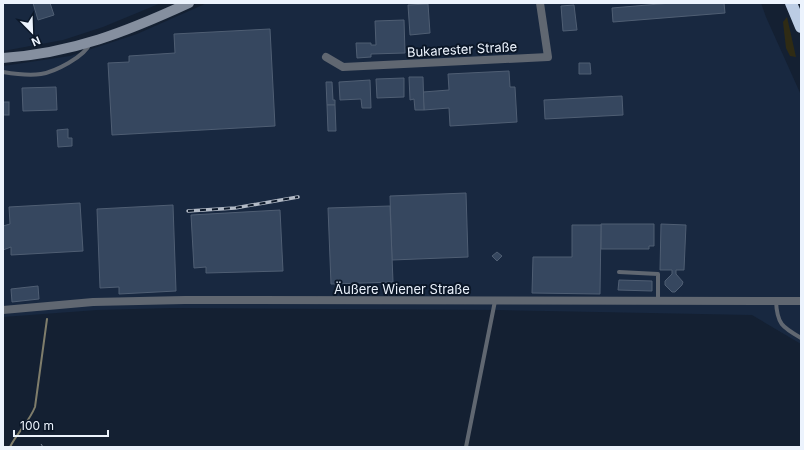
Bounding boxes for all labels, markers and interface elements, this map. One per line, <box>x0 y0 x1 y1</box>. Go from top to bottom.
north arrow <box>12 12 52 52</box>
text: N <box>29 33 43 49</box>
street label: Bukarester Straße <box>406 38 518 60</box>
street label: Äußere Wiener Straße <box>334 281 470 297</box>
scale bar <box>14 412 108 438</box>
text: 100 m <box>20 418 54 433</box>

